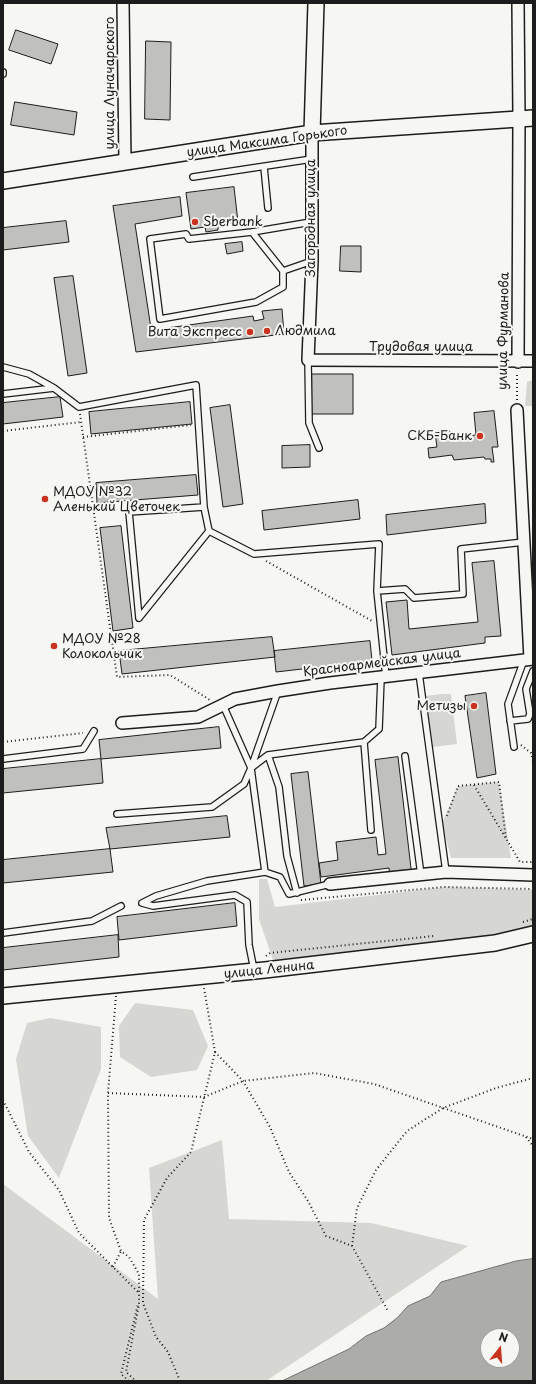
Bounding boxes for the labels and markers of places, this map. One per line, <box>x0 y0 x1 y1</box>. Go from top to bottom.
place label: Sberbank <box>203 214 263 230</box>
marker: Sberbank <box>190 217 200 227</box>
place label: Людмила <box>275 323 336 339</box>
place label: Вита Экспресс <box>148 324 242 340</box>
marker: Людмила <box>262 326 272 336</box>
marker: Вита Экспресс <box>245 327 255 337</box>
place label: СКБ-Банк <box>407 428 472 444</box>
marker: СКБ-Банк <box>475 431 485 441</box>
place label: МДОУ №32 Аленький Цветочек <box>53 484 180 515</box>
marker: МДОУ №32 Аленький Цветочек <box>40 494 50 504</box>
place label: МДОУ №28 Колокольчик <box>62 631 142 662</box>
marker: МДОУ №28 Колокольчик <box>49 641 59 651</box>
place label: Метизы <box>417 698 466 714</box>
marker: Метизы <box>469 701 479 711</box>

